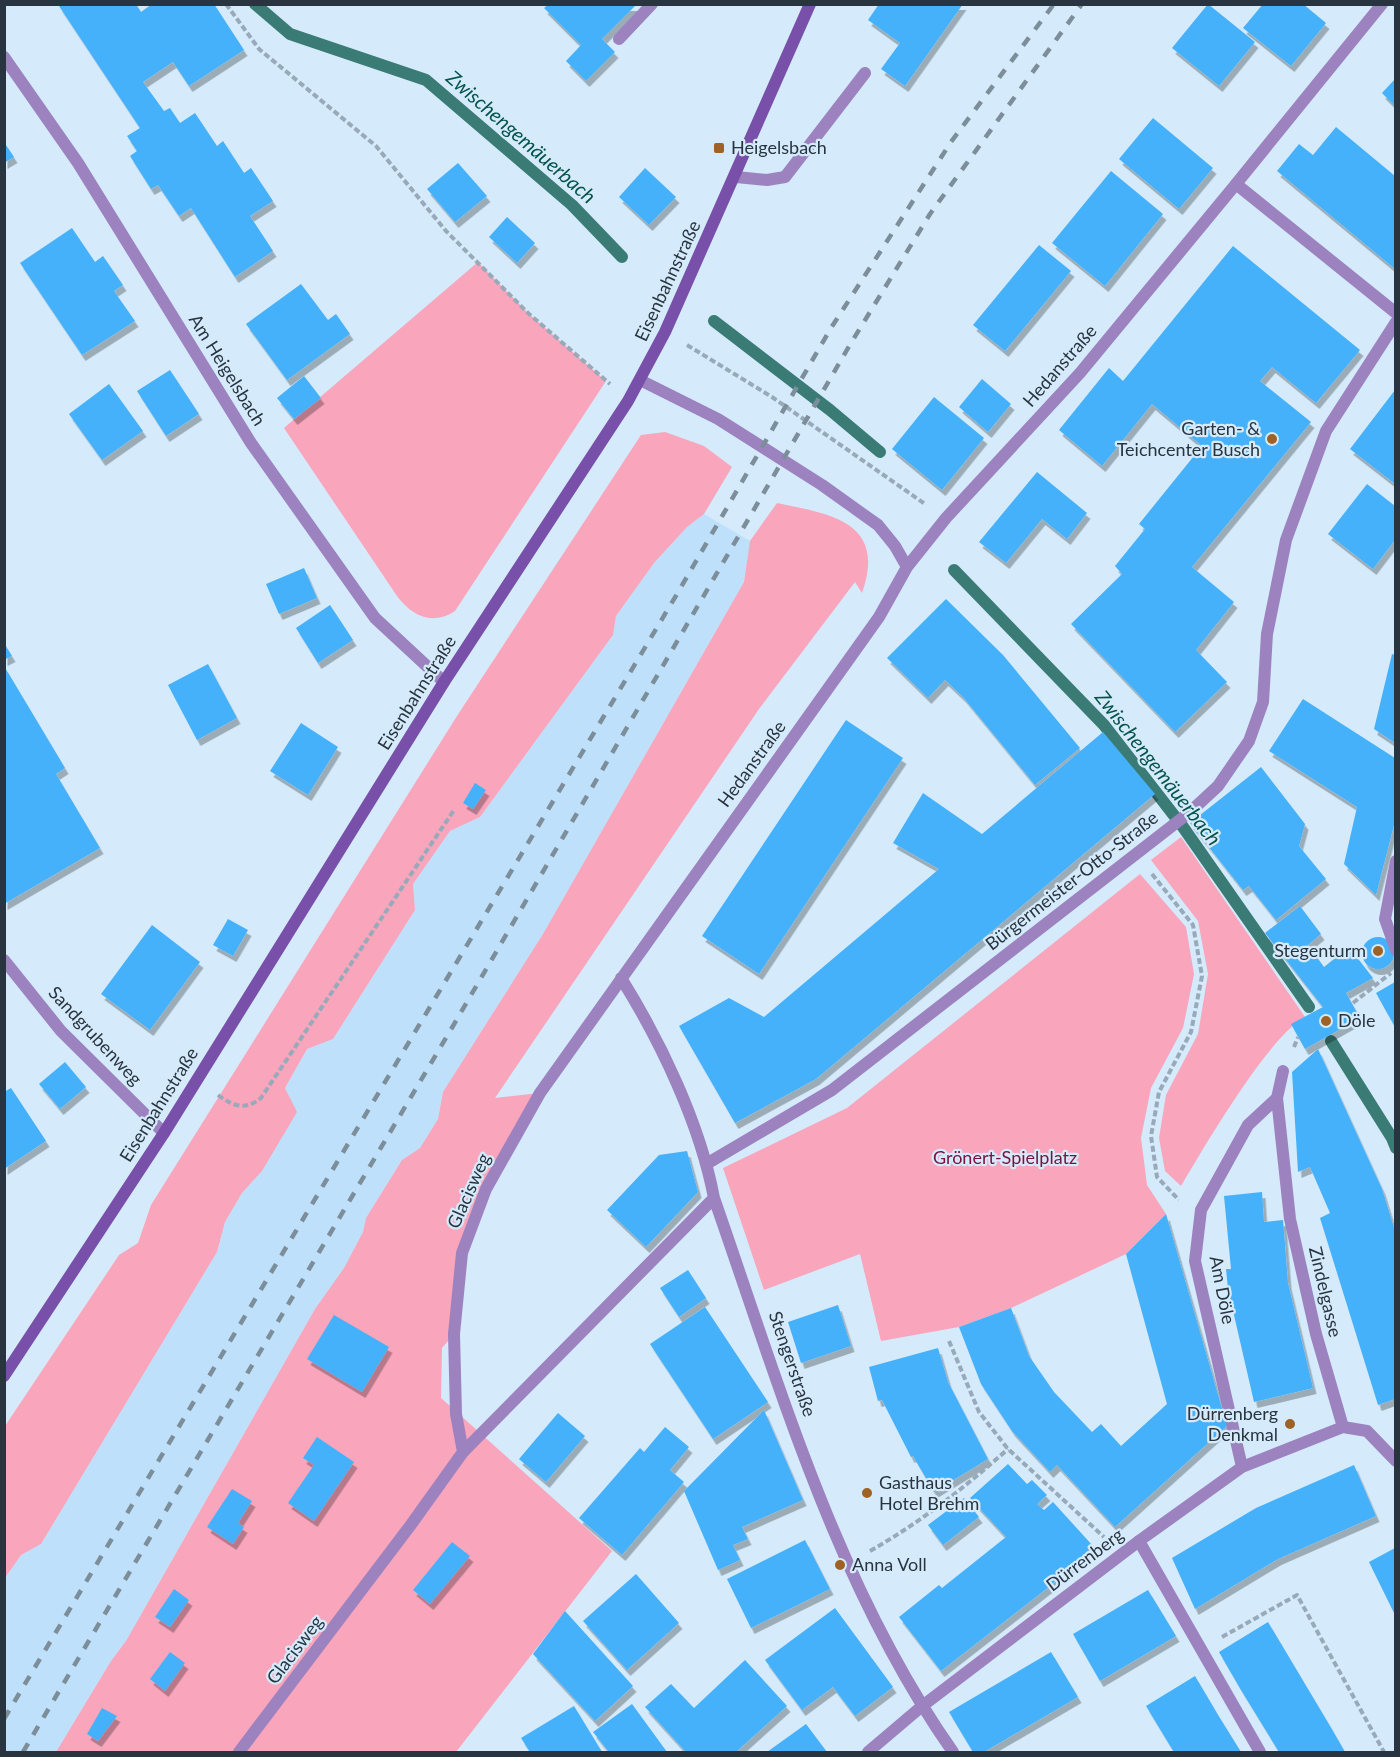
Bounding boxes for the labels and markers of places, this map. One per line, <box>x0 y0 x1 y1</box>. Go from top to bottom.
place label: Heigelsbach <box>731 136 827 158</box>
marker: Heigelsbach <box>712 141 726 155</box>
place label: Garten- & Teichcenter Busch <box>1117 417 1260 460</box>
marker: Garten- & Teichcenter Busch <box>1265 432 1279 446</box>
place label: Stegenturm <box>1274 939 1366 961</box>
marker: Stegenturm <box>1371 944 1385 958</box>
place label: Döle <box>1338 1009 1376 1031</box>
marker: Döle <box>1319 1014 1333 1028</box>
place label: Dürrenberg Denkmal <box>1187 1402 1278 1445</box>
marker: Dürrenberg Denkmal <box>1283 1417 1297 1431</box>
place label: Gasthaus Hotel Brehm <box>879 1471 979 1514</box>
marker: Gasthaus Hotel Brehm <box>860 1486 874 1500</box>
place label: Anna Voll <box>852 1553 927 1575</box>
marker: Anna Voll <box>833 1558 847 1572</box>

